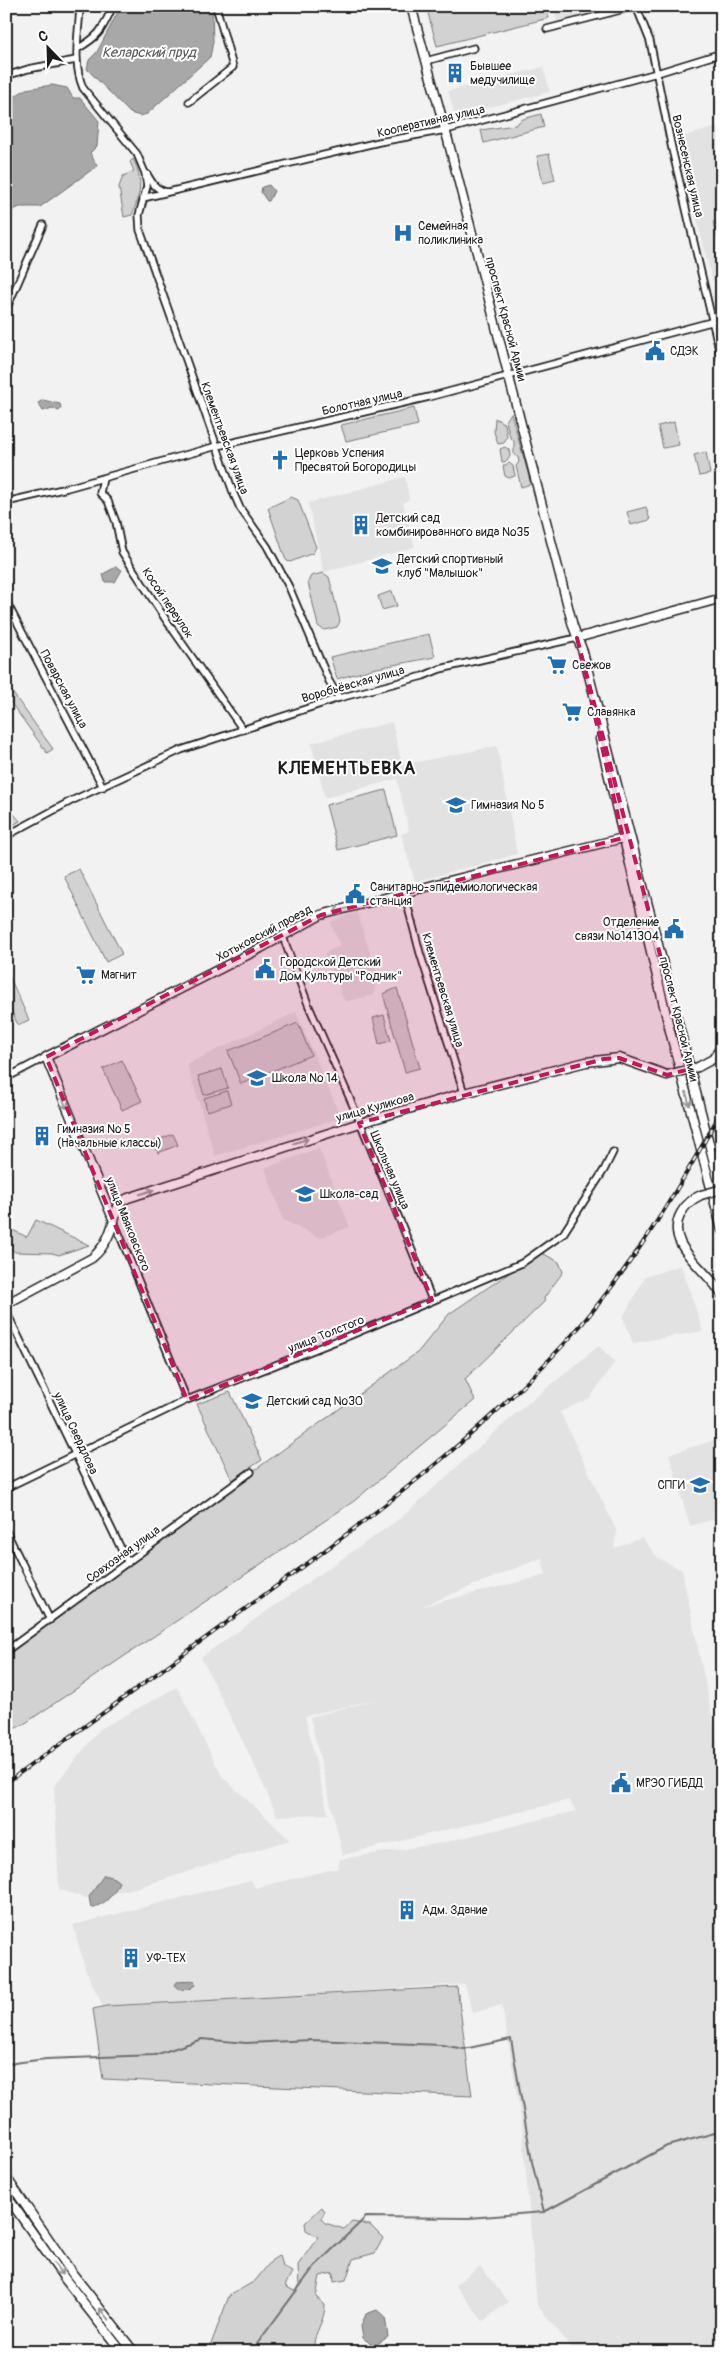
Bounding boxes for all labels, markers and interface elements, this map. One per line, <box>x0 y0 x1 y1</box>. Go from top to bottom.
north arrow <box>22 22 72 72</box>
text: С <box>36 27 51 46</box>
water label: Келарский пруд <box>102 44 198 61</box>
place label: Бывшее медучилище <box>470 59 535 88</box>
building icon: Бывшее медучилище <box>444 62 466 84</box>
street label: Кооперативная улица <box>376 102 487 141</box>
street label: Вознесенская улица <box>668 113 707 219</box>
place label: Семейная поликлиника <box>418 219 484 248</box>
hospital icon: Семейная поликлиника <box>392 222 414 244</box>
street label: проспект Красной Армии <box>482 255 530 384</box>
public building icon: СДЭК <box>644 340 666 362</box>
place label: СДЭК <box>670 344 699 359</box>
street label: Клементьевская улица <box>197 380 252 497</box>
street label: Болотная улица <box>320 386 404 419</box>
place label: Церковь Успения Пресвятой Богородицы <box>295 446 417 475</box>
church icon: Церковь Успения Пресвятой Богородицы <box>269 449 291 471</box>
place label: Детский сад комбинированного вида №35 <box>375 511 530 540</box>
building icon: Детский сад комбинированного вида №35 <box>350 514 372 536</box>
place label: Детский спортивный клуб "Малышок" <box>396 552 503 581</box>
school or university icon: Детский спортивный клуб "Малышок" <box>371 555 393 577</box>
street label: Косой переулок <box>138 565 197 641</box>
street label: Поварская улица <box>37 647 91 731</box>
supermarket icon: Свежов <box>546 654 568 676</box>
place label: Свежов <box>572 658 611 673</box>
street label: Воробьёвская улица <box>300 663 407 706</box>
supermarket icon: Славянка <box>561 701 583 723</box>
place label: Славянка <box>587 705 636 720</box>
district label: КЛЕМЕНТЬЕВКА <box>278 757 416 780</box>
school or university icon: Гимназия № 5 <box>445 794 467 816</box>
place label: Гимназия № 5 <box>471 798 545 813</box>
place label: Санитарно-эпидемиологическая станция <box>370 880 538 909</box>
public building icon: Санитарно-эпидемиологическая станция <box>344 883 366 905</box>
one-way arrow <box>642 892 651 908</box>
street label: Хотьковский проезд <box>214 902 315 965</box>
one-way arrow <box>333 906 349 915</box>
place label: Отделение связи №141304 <box>575 915 659 944</box>
public building icon: Отделение связи №141304 <box>663 918 685 940</box>
street label: Клементьевская улица <box>418 931 467 1049</box>
place label: Городской Детский Дом Культуры "Родник" <box>279 955 402 984</box>
street label: проспект Красной Армии <box>656 955 701 1084</box>
public building icon: Городской Детский Дом Культуры "Родник" <box>254 958 276 980</box>
supermarket icon: Магнит <box>75 964 97 986</box>
place label: Магнит <box>101 968 137 983</box>
one-way arrow <box>188 977 203 986</box>
school or university icon: Школа № 14 <box>246 1067 268 1089</box>
place label: Школа № 14 <box>272 1071 338 1086</box>
street label: улица Куликова <box>334 1089 416 1126</box>
one-way arrow <box>684 1090 693 1106</box>
one-way arrow <box>60 1094 70 1109</box>
place label: Гимназия № 5 (Начальные классы) <box>57 1122 162 1151</box>
building icon: Гимназия № 5 (Начальные классы) <box>31 1125 53 1147</box>
street label: Школьная улица <box>366 1129 413 1212</box>
one-way arrow <box>293 1136 308 1145</box>
street label: улица Маяковского <box>101 1174 153 1274</box>
school or university icon: Школа-сад <box>294 1183 316 1205</box>
one-way arrow <box>138 1186 154 1196</box>
place label: Школа-сад <box>320 1187 379 1202</box>
street label: улица Толстого <box>285 1312 367 1357</box>
street label: улица Свердлова <box>50 1389 101 1477</box>
school or university icon: Детский сад №30 <box>241 1390 263 1412</box>
place label: Детский сад №30 <box>266 1394 363 1409</box>
school or university icon: СПГИ <box>689 1474 711 1496</box>
place label: СПГИ <box>657 1478 685 1493</box>
street label: Совхозная улица <box>83 1522 164 1586</box>
public building icon: МРЭО ГИБДД <box>610 1772 632 1794</box>
place label: МРЭО ГИБДД <box>636 1776 703 1791</box>
building icon: Адм. Здание <box>396 1899 418 1921</box>
place label: Адм. Здание <box>422 1903 487 1918</box>
building icon: УФ-ТЕХ <box>120 1947 142 1969</box>
place label: УФ-ТЕХ <box>146 1951 186 1966</box>
one-way arrow <box>53 2262 63 2276</box>
one-way arrow <box>98 2307 109 2320</box>

